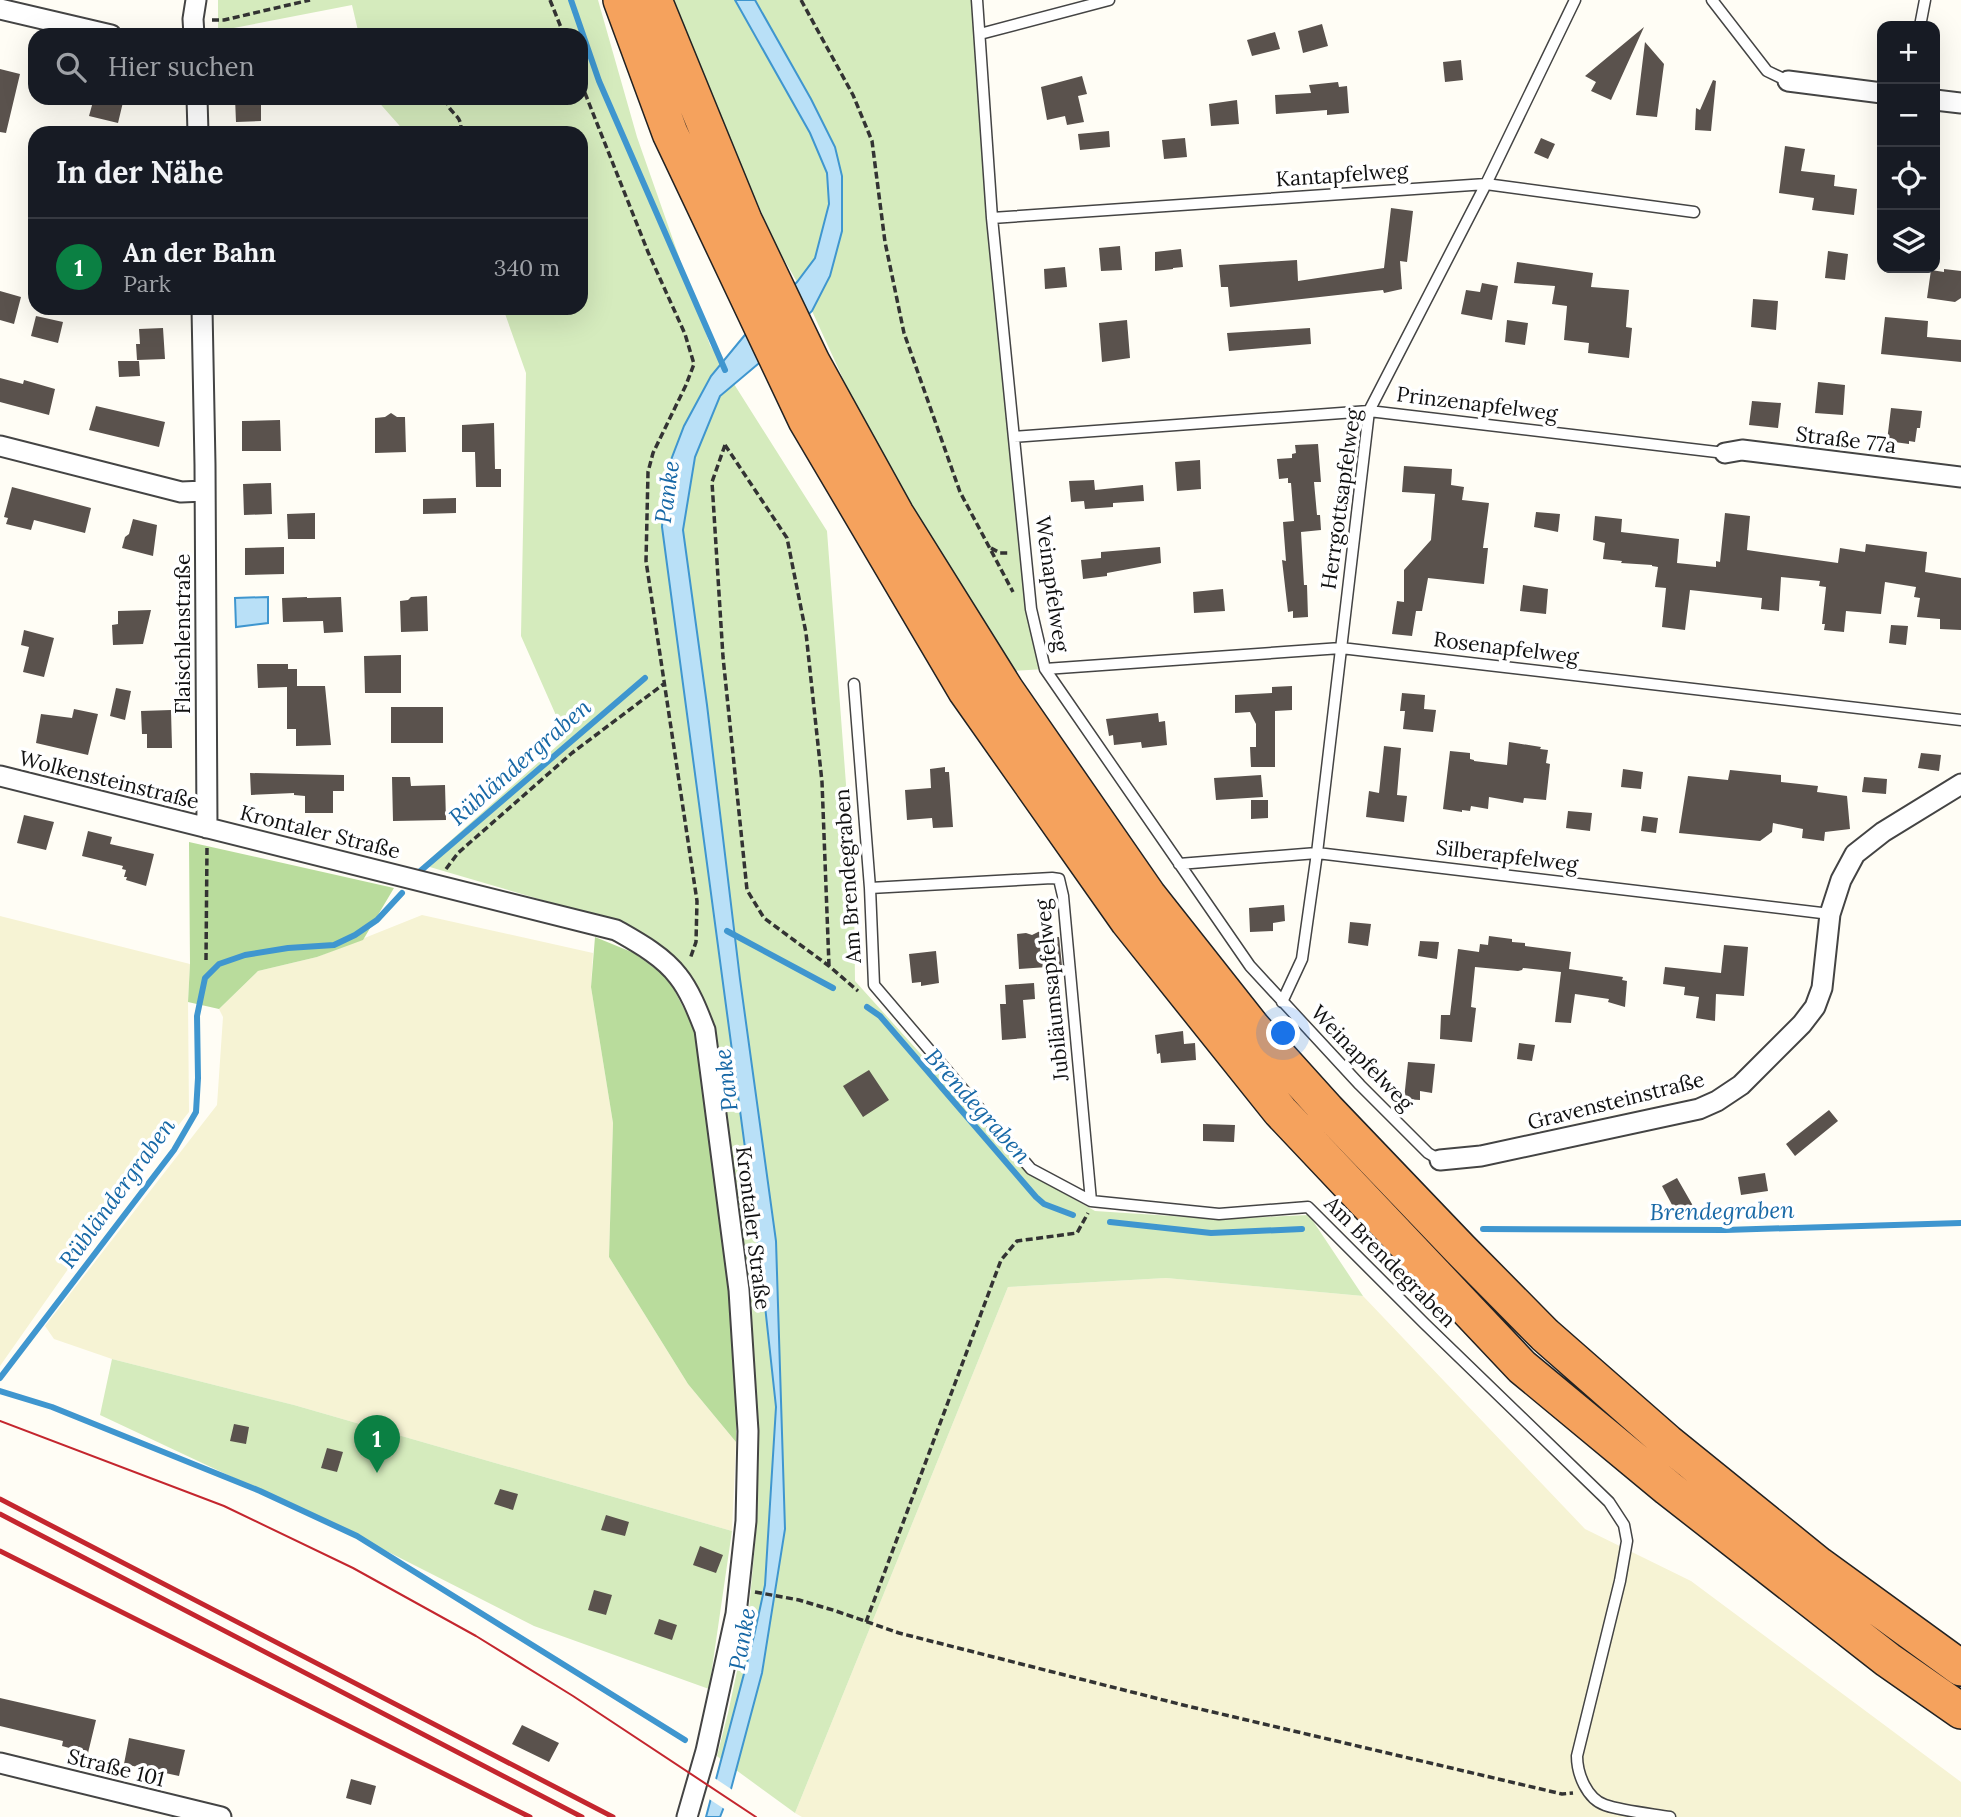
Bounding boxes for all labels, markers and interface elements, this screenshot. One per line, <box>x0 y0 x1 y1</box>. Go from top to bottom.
map controls <box>1877 21 1940 273</box>
button: + <box>1877 21 1940 84</box>
search box <box>28 28 588 105</box>
icon: search <box>52 48 90 86</box>
text: Hier suchen <box>108 50 254 83</box>
button: − <box>1877 84 1940 147</box>
button: locate <box>1877 147 1940 210</box>
text: In der Nähe <box>56 153 224 191</box>
street label: Kantapfelweg <box>1275 156 1409 193</box>
button: layers <box>1877 210 1940 273</box>
text: An der Bahn <box>123 236 276 269</box>
text: 1 <box>74 253 84 282</box>
text: 340 m <box>494 253 560 282</box>
text: Park <box>123 269 171 298</box>
street label: Prinzenapfelweg <box>1395 380 1559 427</box>
street label: Herrgottsapfelweg <box>1314 406 1367 591</box>
street label: Straße 77a <box>1794 420 1898 459</box>
water label: Panke <box>648 459 685 525</box>
street label: Weinapfelweg <box>1030 514 1075 654</box>
street label: Flaischlenstraße <box>169 554 196 714</box>
street label: Rosenapfelweg <box>1432 625 1581 670</box>
water label: Rübländergraben <box>443 692 597 831</box>
street label: Wolkensteinstraße <box>16 744 202 815</box>
street label: Am Brendegraben <box>828 788 867 965</box>
street label: Krontaler Straße <box>237 799 403 864</box>
street label: Silberapfelweg <box>1435 833 1580 878</box>
street label: Jubiläumsapfelweg <box>1028 897 1075 1083</box>
street label: Weinapfelweg <box>1305 999 1420 1117</box>
your location <box>1266 1016 1300 1050</box>
water label: Brendegraben <box>919 1042 1038 1169</box>
water label: Panke <box>707 1047 744 1113</box>
street label: Gravensteinstraße <box>1525 1065 1707 1136</box>
water label: Rübländergraben <box>52 1112 181 1274</box>
street label: Krontaler Straße <box>730 1145 777 1311</box>
street label: Am Brendegraben <box>1318 1189 1462 1333</box>
water label: Brendegraben <box>1649 1195 1795 1226</box>
pin: 1 <box>354 1415 400 1473</box>
water label: Panke <box>722 1605 761 1672</box>
street label: Straße 101 <box>65 1742 168 1793</box>

